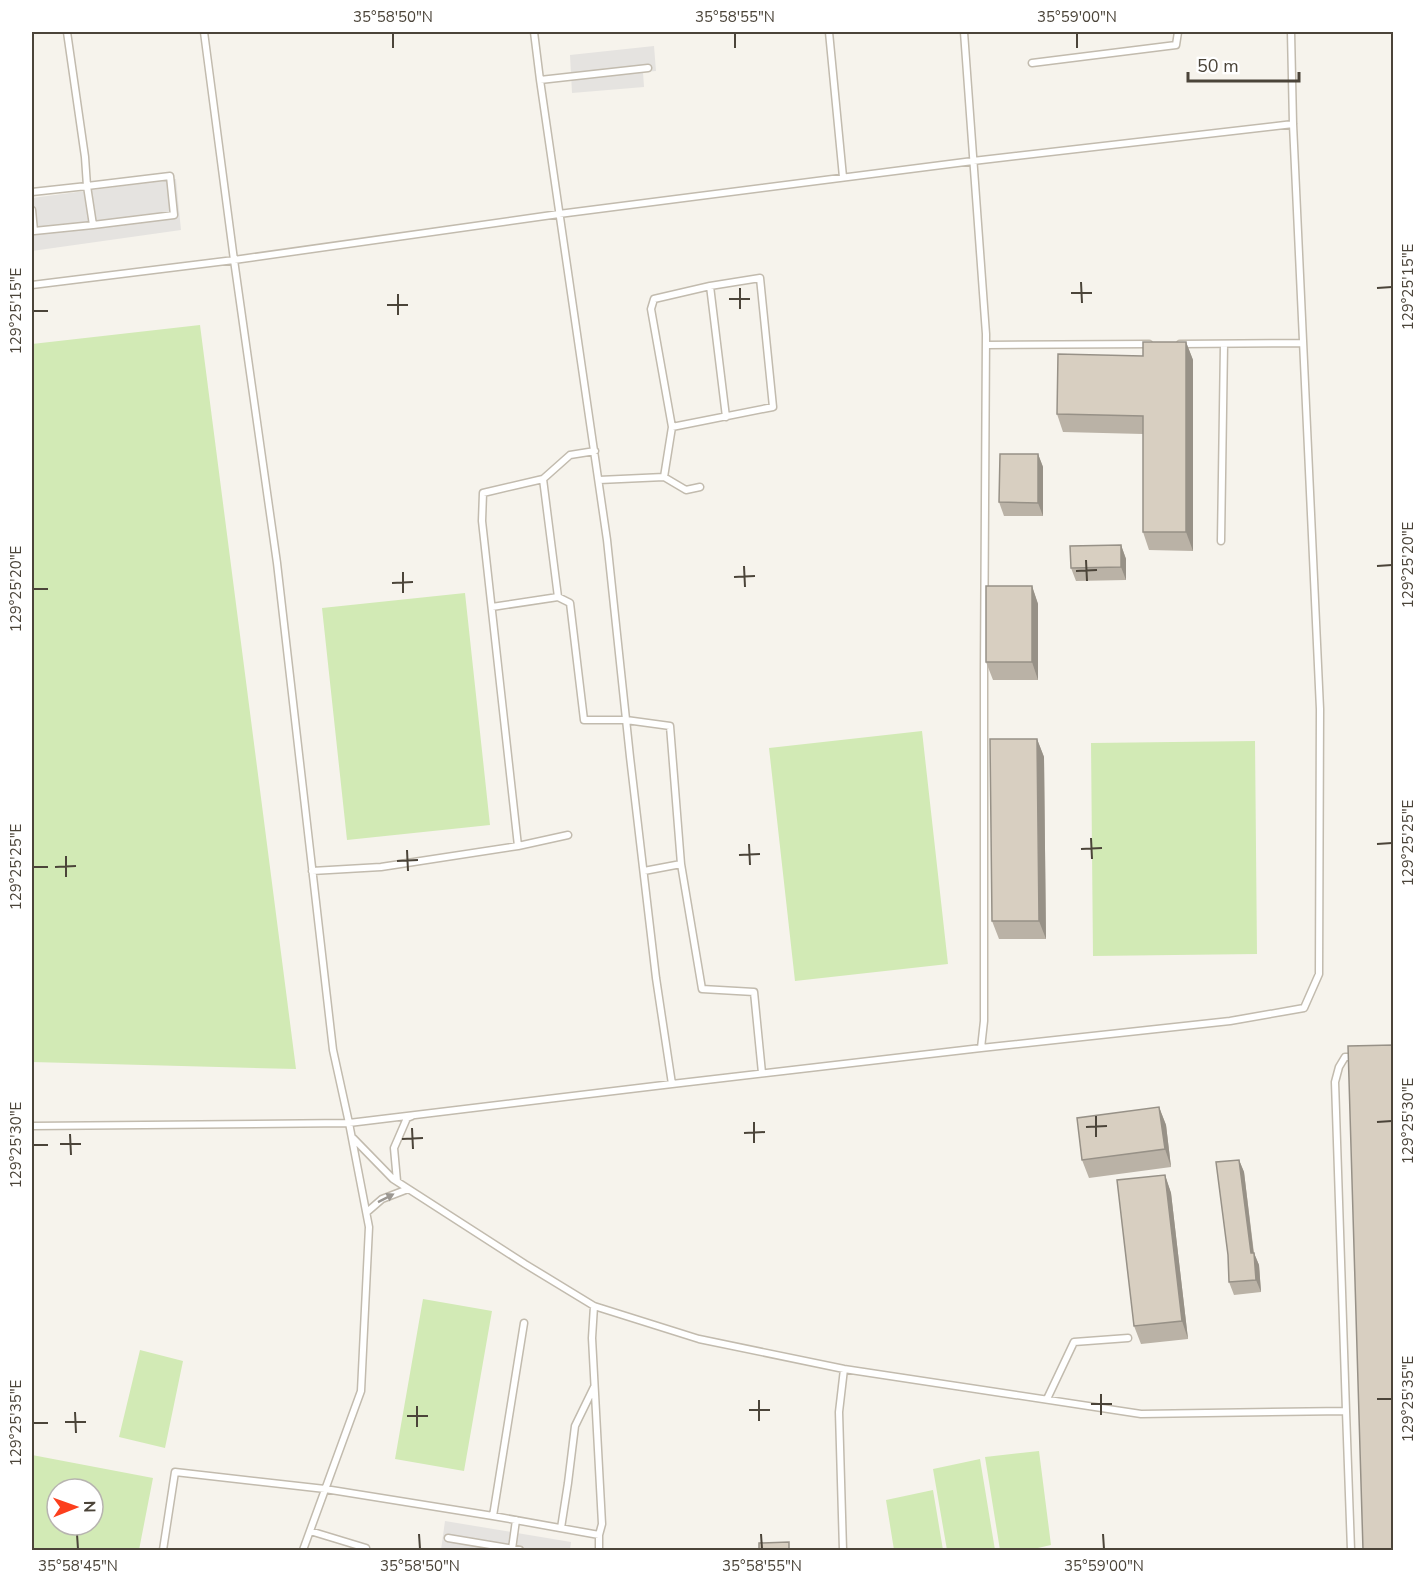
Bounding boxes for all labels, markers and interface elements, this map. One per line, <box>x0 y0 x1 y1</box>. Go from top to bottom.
text: 35°58'50"N <box>353 7 433 27</box>
text: 35°58'55"N <box>695 7 775 27</box>
text: 35°59'00"N <box>1037 7 1117 27</box>
scale bar <box>1188 45 1299 83</box>
text: 50 m <box>1197 54 1239 78</box>
text: 129°25'15"E <box>1398 244 1418 330</box>
text: 129°25'15"E <box>6 268 26 354</box>
text: 129°25'20"E <box>1398 522 1418 608</box>
text: 129°25'20"E <box>6 546 26 632</box>
text: 129°25'25"E <box>1398 800 1418 886</box>
text: 129°25'25"E <box>6 824 26 910</box>
text: 129°25'30"E <box>1398 1078 1418 1164</box>
text: 129°25'30"E <box>6 1102 26 1188</box>
one-way arrow <box>377 1194 395 1204</box>
text: 129°25'35"E <box>1398 1356 1418 1442</box>
text: 129°25'35"E <box>6 1380 26 1466</box>
north arrow <box>45 1477 105 1537</box>
text: N <box>78 1501 100 1513</box>
text: 35°58'45"N <box>38 1556 118 1576</box>
text: 35°58'50"N <box>380 1556 460 1576</box>
text: 35°58'55"N <box>722 1556 802 1576</box>
text: 35°59'00"N <box>1064 1556 1144 1576</box>

